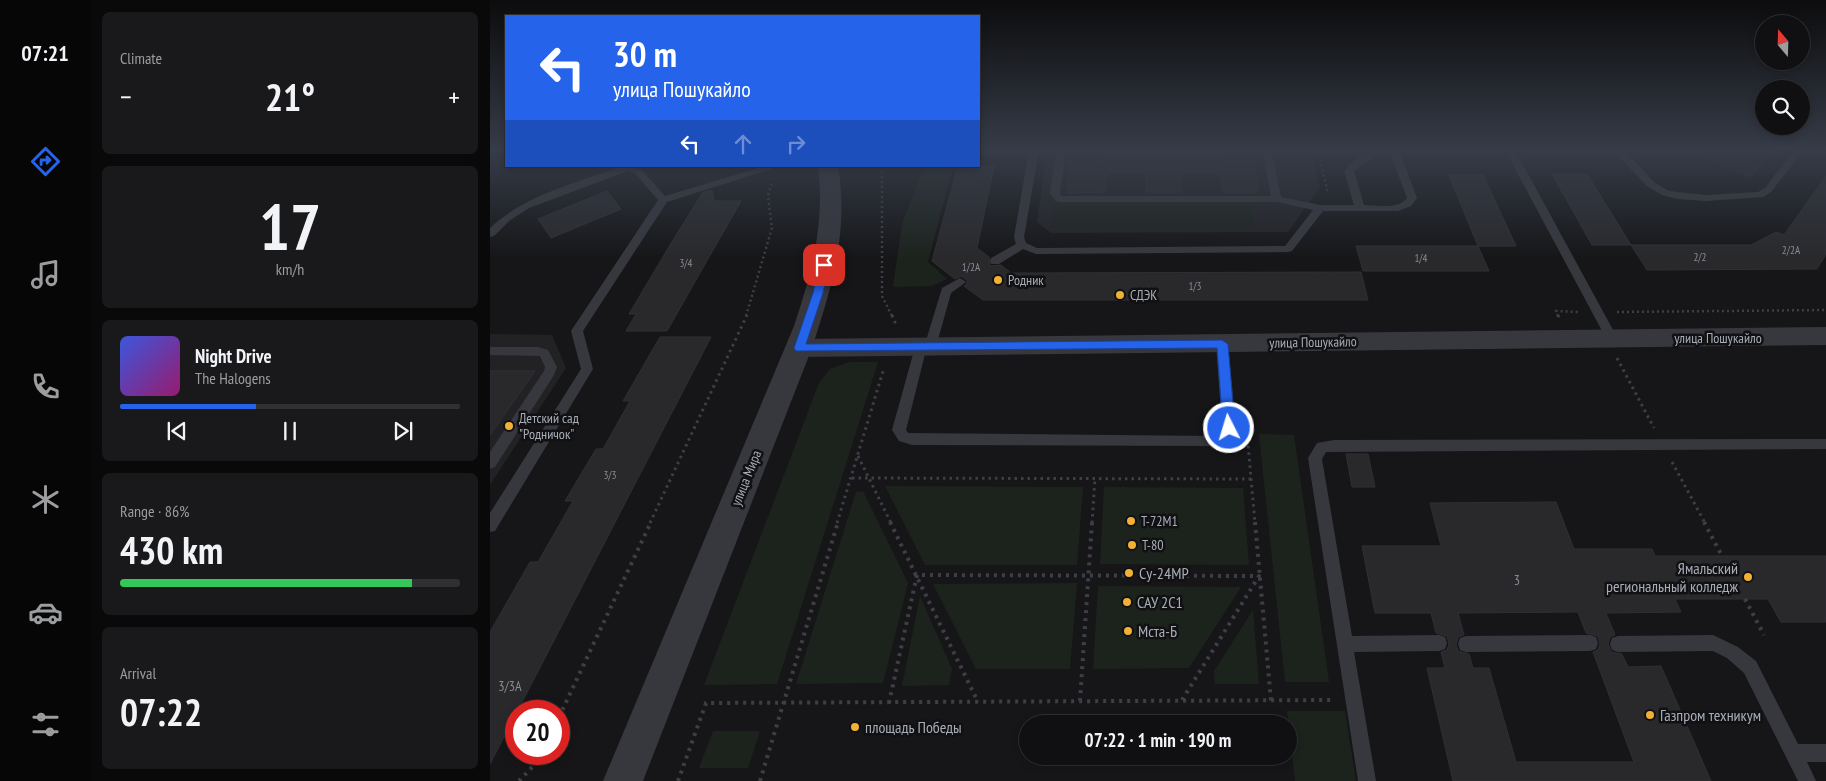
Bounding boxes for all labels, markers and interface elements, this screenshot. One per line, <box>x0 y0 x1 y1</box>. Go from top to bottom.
north arrow <box>1755 15 1810 70</box>
map controls <box>1755 15 1810 135</box>
text: 30 m <box>613 31 677 77</box>
icon: left <box>530 35 595 100</box>
text: 07:21 <box>21 39 69 67</box>
text: Climate <box>120 48 162 68</box>
text: 21° <box>265 72 315 121</box>
text: улица Пошукайло <box>613 75 751 103</box>
text: − <box>120 78 132 115</box>
text: + <box>448 78 460 115</box>
button: search <box>1755 80 1810 135</box>
icon: left <box>676 130 704 158</box>
icon: ahead <box>729 130 757 158</box>
icon: right <box>782 130 810 158</box>
icon: directions <box>28 144 63 179</box>
text: 17 <box>259 184 321 268</box>
house number: 2/2А <box>1782 243 1801 257</box>
pin <box>803 244 845 286</box>
house number: 2/2 <box>1693 250 1707 264</box>
icon: arrive <box>810 251 838 279</box>
house number: 1/4 <box>1414 251 1428 265</box>
house number: 3/4 <box>679 256 693 270</box>
icon: music <box>28 257 63 292</box>
text: km/h <box>276 259 304 279</box>
house number: 1/2А <box>962 260 981 274</box>
place label: Родник <box>1008 271 1044 289</box>
marker: Родник <box>992 274 1004 286</box>
house number: 1/3 <box>1188 279 1202 293</box>
place label: СДЭК <box>1130 286 1157 304</box>
marker: СДЭК <box>1114 289 1126 301</box>
street label: улица Пошукайло <box>1674 329 1762 347</box>
street label: улица Пошукайло <box>1269 332 1357 352</box>
text: Night Drive <box>195 344 272 368</box>
text: The Halogens <box>195 368 271 388</box>
icon: phone <box>28 369 63 404</box>
position arrow <box>1202 401 1254 453</box>
place label: Детский сад "Родничок" <box>519 409 579 443</box>
icon: previous <box>163 417 191 445</box>
icon: pause <box>276 417 304 445</box>
icon: next <box>389 417 417 445</box>
marker: Детский сад "Родничок" <box>503 420 515 432</box>
street label: улица Мира <box>727 448 765 508</box>
house number: 3/3 <box>603 468 617 482</box>
icon: climate <box>28 482 63 517</box>
text: Range · 86% <box>120 501 189 521</box>
place label: Т-72М1 <box>1141 512 1178 530</box>
marker: Т-72М1 <box>1125 515 1137 527</box>
text: 430 km <box>120 525 223 574</box>
place label: Т-80 <box>1142 536 1164 554</box>
marker: Т-80 <box>1126 539 1138 551</box>
place label: Ямальский региональный колледж <box>1606 558 1738 596</box>
place label: Су-24МР <box>1139 563 1189 583</box>
marker: Су-24МР <box>1123 567 1135 579</box>
house number: 3 <box>1514 571 1520 589</box>
marker: Ямальский региональный колледж <box>1742 571 1754 583</box>
place label: САУ 2С1 <box>1137 592 1183 612</box>
icon: car <box>28 595 63 630</box>
marker: САУ 2С1 <box>1121 596 1133 608</box>
place label: Мста-Б <box>1138 621 1177 641</box>
marker: Мста-Б <box>1122 625 1134 637</box>
text: Arrival <box>120 663 156 683</box>
house number: 3/3А <box>498 677 522 695</box>
text: 07:22 <box>120 687 202 736</box>
speed limit sign: 20 <box>505 700 570 765</box>
place label: Газпром техникум <box>1660 705 1761 725</box>
icon: filters <box>28 707 63 742</box>
marker: Газпром техникум <box>1644 709 1656 721</box>
place label: площадь Победы <box>865 717 962 737</box>
marker: площадь Победы <box>849 721 861 733</box>
text: 07:22 · 1 min · 190 m <box>1085 728 1231 752</box>

